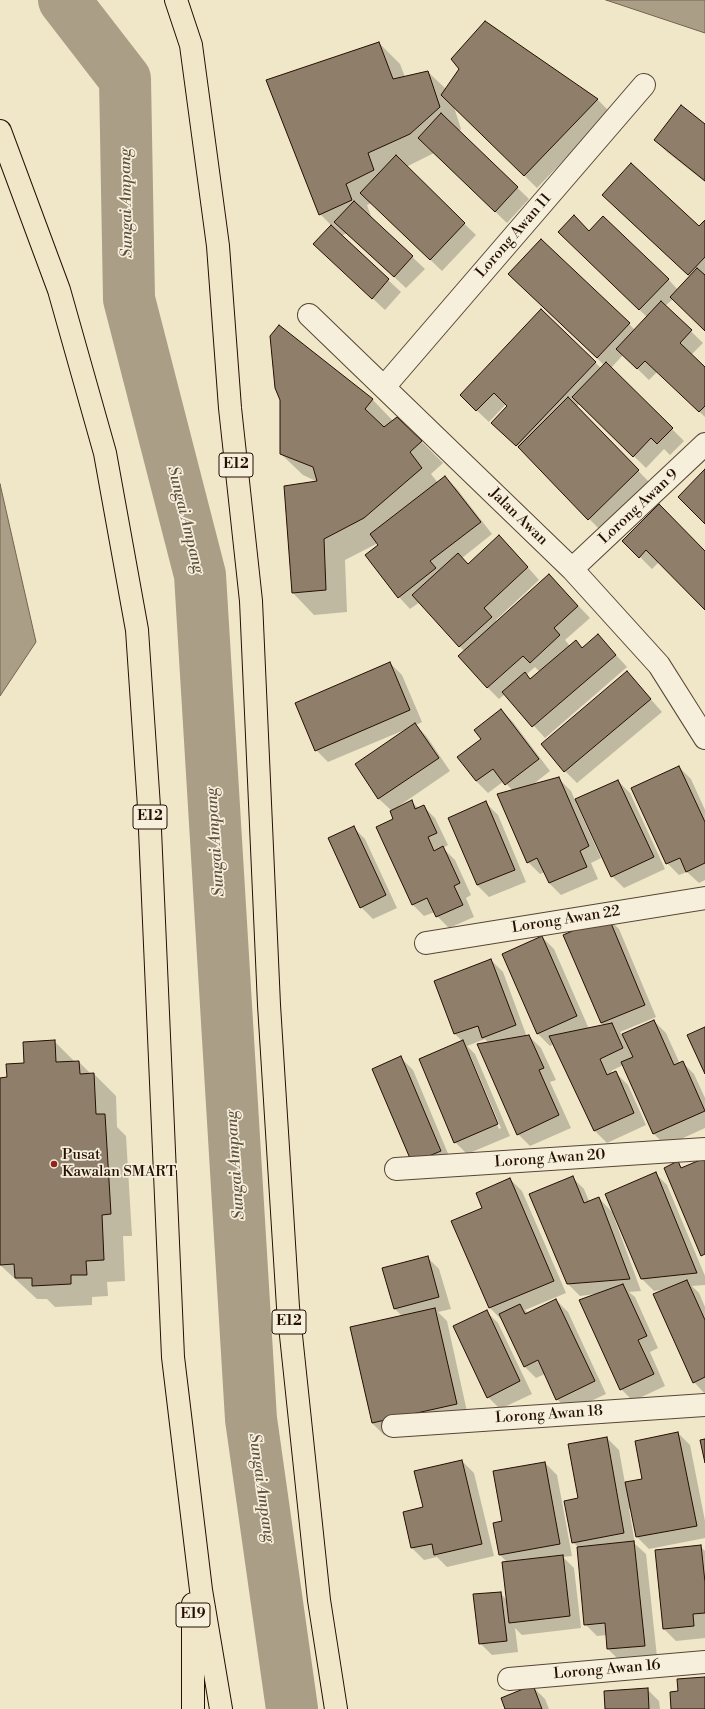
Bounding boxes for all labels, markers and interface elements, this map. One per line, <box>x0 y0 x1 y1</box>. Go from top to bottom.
water label: Sungai Ampang <box>116 148 138 258</box>
street label: Lorong Awan 11 <box>472 190 556 282</box>
road number: E12 <box>219 453 253 477</box>
water label: Sungai Ampang <box>162 464 208 576</box>
street label: Lorong Awan 9 <box>596 466 682 548</box>
street label: Jalan Awan <box>485 485 551 549</box>
water label: Sungai Ampang <box>203 786 229 898</box>
road number: E12 <box>133 805 167 829</box>
street label: Lorong Awan 22 <box>510 903 622 937</box>
water label: Sungai Ampang <box>223 1109 249 1221</box>
place label: Pusat Kawalan SMART <box>62 1146 176 1181</box>
street label: Lorong Awan 20 <box>494 1146 606 1172</box>
marker: Pusat Kawalan SMART <box>49 1159 59 1169</box>
road number: E12 <box>272 1310 306 1334</box>
street label: Lorong Awan 18 <box>495 1402 603 1428</box>
water label: Sungai Ampang <box>244 1432 278 1544</box>
road number: E19 <box>176 1603 210 1627</box>
street label: Lorong Awan 16 <box>553 1656 661 1684</box>

